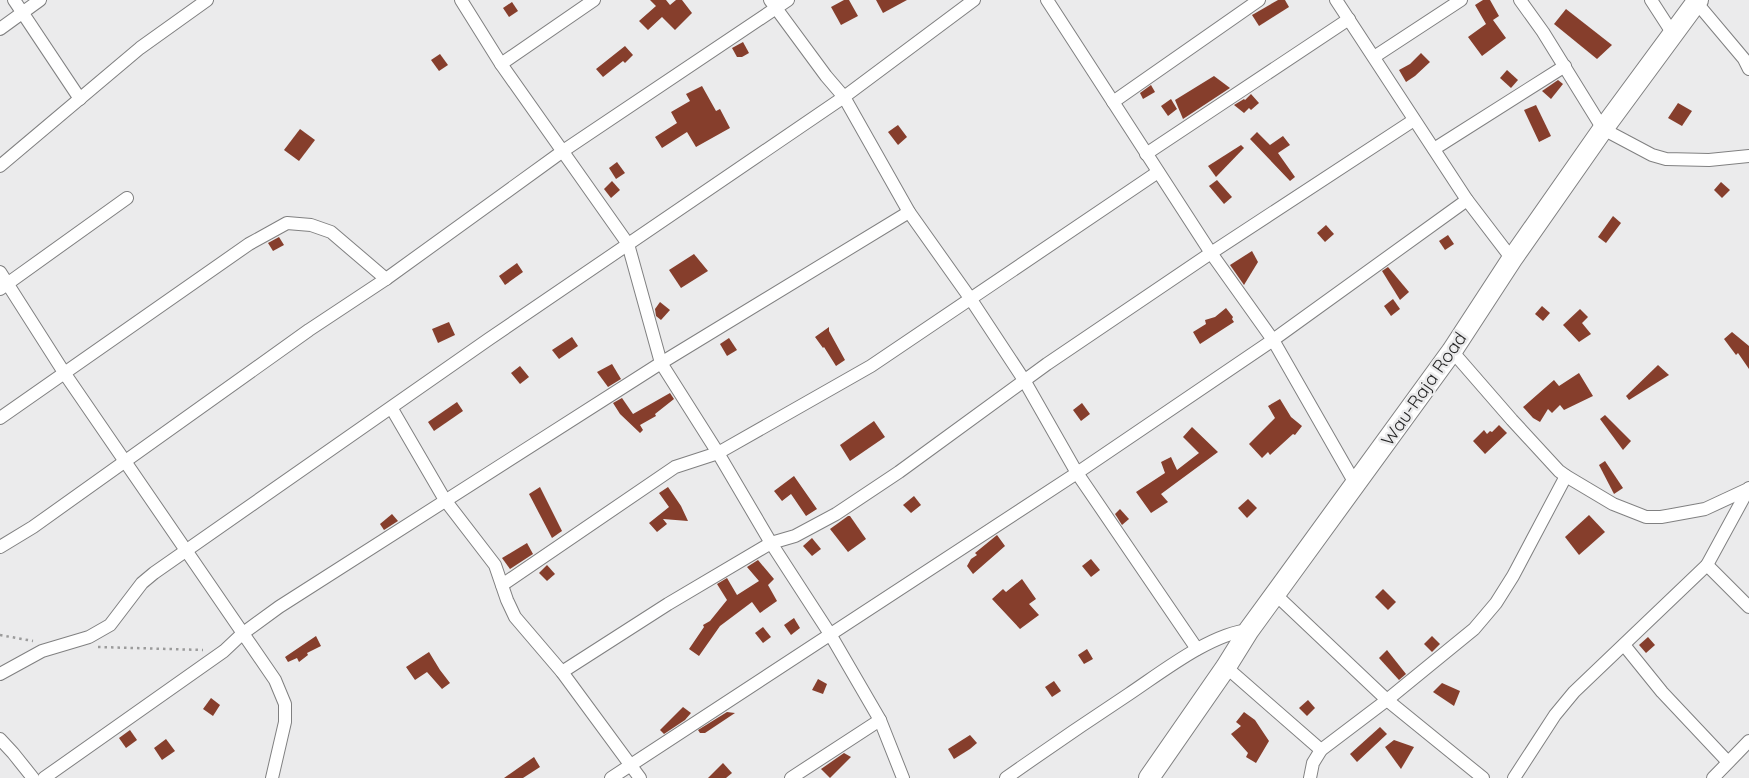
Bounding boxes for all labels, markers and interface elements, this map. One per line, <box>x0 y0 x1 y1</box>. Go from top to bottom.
street label: Wau-Raja Road <box>1376 327 1471 450</box>

